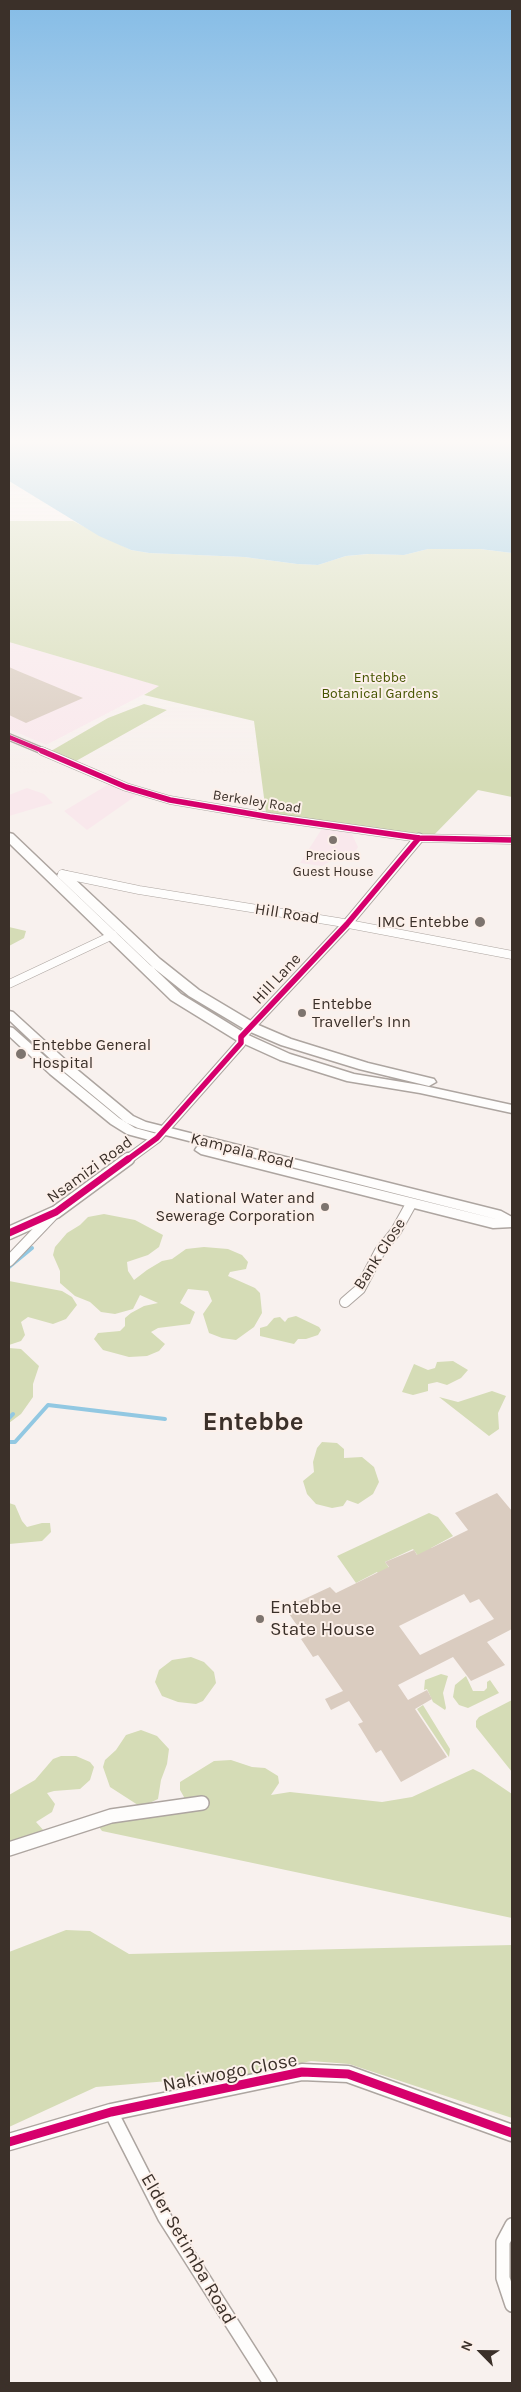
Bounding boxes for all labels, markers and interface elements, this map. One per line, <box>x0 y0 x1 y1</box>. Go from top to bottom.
park label: Entebbe Botanical Gardens <box>321 670 439 702</box>
street label: Berkeley Road <box>212 787 302 817</box>
marker: Precious Guest House <box>327 834 339 846</box>
place label: Precious Guest House <box>293 848 373 880</box>
street label: Hill Road <box>253 899 321 929</box>
place label: IMC Entebbe <box>377 912 469 932</box>
marker: IMC Entebbe <box>473 915 487 929</box>
street label: Hill Lane <box>249 950 305 1008</box>
place label: Entebbe Traveller's Inn <box>312 994 411 1032</box>
marker: Entebbe Traveller's Inn <box>296 1007 308 1019</box>
place label: Entebbe General Hospital <box>32 1035 151 1073</box>
marker: Entebbe General Hospital <box>14 1047 28 1061</box>
street label: Kampala Road <box>188 1129 296 1173</box>
street label: Nsamizi Road <box>44 1133 136 1207</box>
place label: National Water and Sewerage Corporation <box>155 1188 315 1226</box>
marker: National Water and Sewerage Corporation <box>319 1201 331 1213</box>
street label: Bank Close <box>350 1215 410 1293</box>
district label: Entebbe <box>202 1407 304 1439</box>
place label: Entebbe State House <box>270 1597 375 1641</box>
marker: Entebbe State House <box>254 1613 266 1625</box>
street label: Nakiwogo Close <box>161 2049 299 2097</box>
street label: Elder Setimba Road <box>136 2170 240 2328</box>
north arrow <box>456 2327 506 2377</box>
text: N <box>457 2338 477 2354</box>

